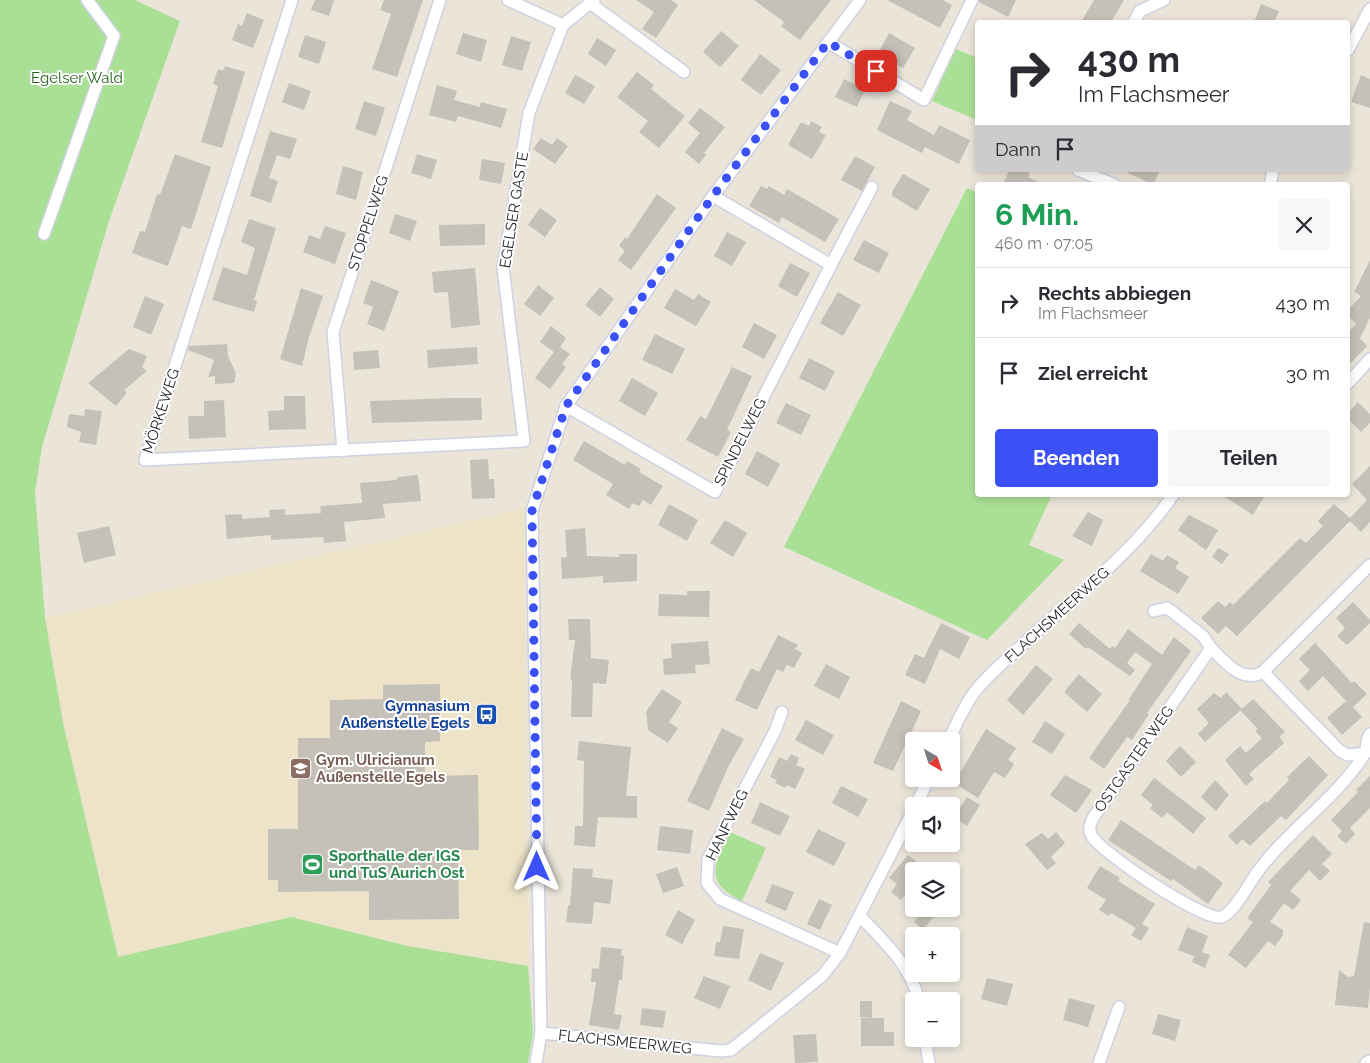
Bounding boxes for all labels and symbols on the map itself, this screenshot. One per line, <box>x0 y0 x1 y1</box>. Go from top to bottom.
pin <box>855 50 897 92</box>
park label: Egelser Wald <box>31 69 123 87</box>
street label: EGELSER GASTE <box>496 151 532 269</box>
street label: STOPPELWEG <box>344 173 392 273</box>
street label: MÖRKEWEG <box>138 366 183 456</box>
street label: SPINDELWEG <box>710 395 770 489</box>
street label: FLACHSMEERWEG <box>1001 563 1113 667</box>
place label: Gymnasium Außenstelle Egels <box>341 697 470 732</box>
street label: OSTGASTER WEG <box>1091 702 1177 816</box>
bus stop icon: Gymnasium Außenstelle Egels <box>474 703 498 727</box>
north arrow <box>905 732 960 788</box>
place label: Gym. Ulricianum Außenstelle Egels <box>316 751 445 786</box>
school or university icon: Gym. Ulricianum Außenstelle Egels <box>288 757 312 781</box>
street label: HANFWEG <box>702 786 752 864</box>
position arrow <box>510 840 562 892</box>
place label: Sporthalle der IGS und TuS Aurich Ost <box>329 847 465 882</box>
sports icon: Sporthalle der IGS und TuS Aurich Ost <box>301 853 325 877</box>
street label: FLACHSMEERWEG <box>557 1026 693 1058</box>

